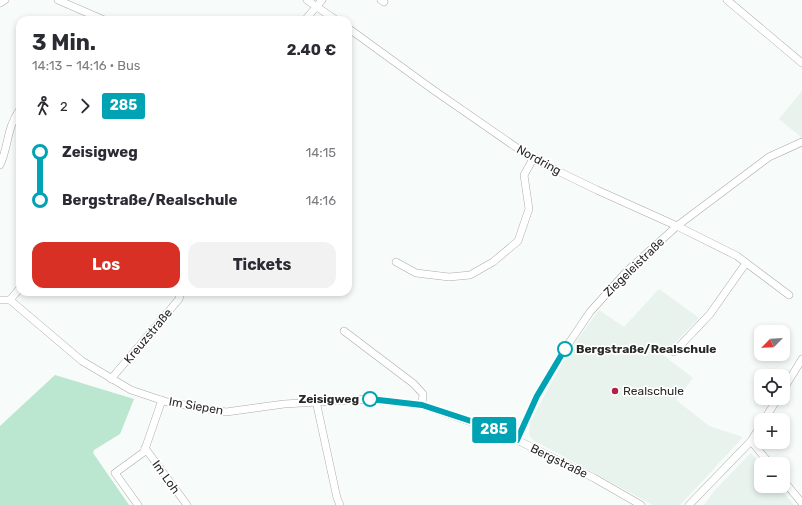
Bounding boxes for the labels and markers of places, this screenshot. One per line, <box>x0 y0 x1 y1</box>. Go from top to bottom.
marker: Bergstraße/Realschule <box>557 341 573 357</box>
place label: Bergstraße/Realschule <box>576 342 716 356</box>
place label: Realschule <box>623 384 684 398</box>
marker: Realschule <box>610 386 620 396</box>
marker: Zeisigweg <box>362 391 378 407</box>
place label: Zeisigweg <box>298 392 359 406</box>

